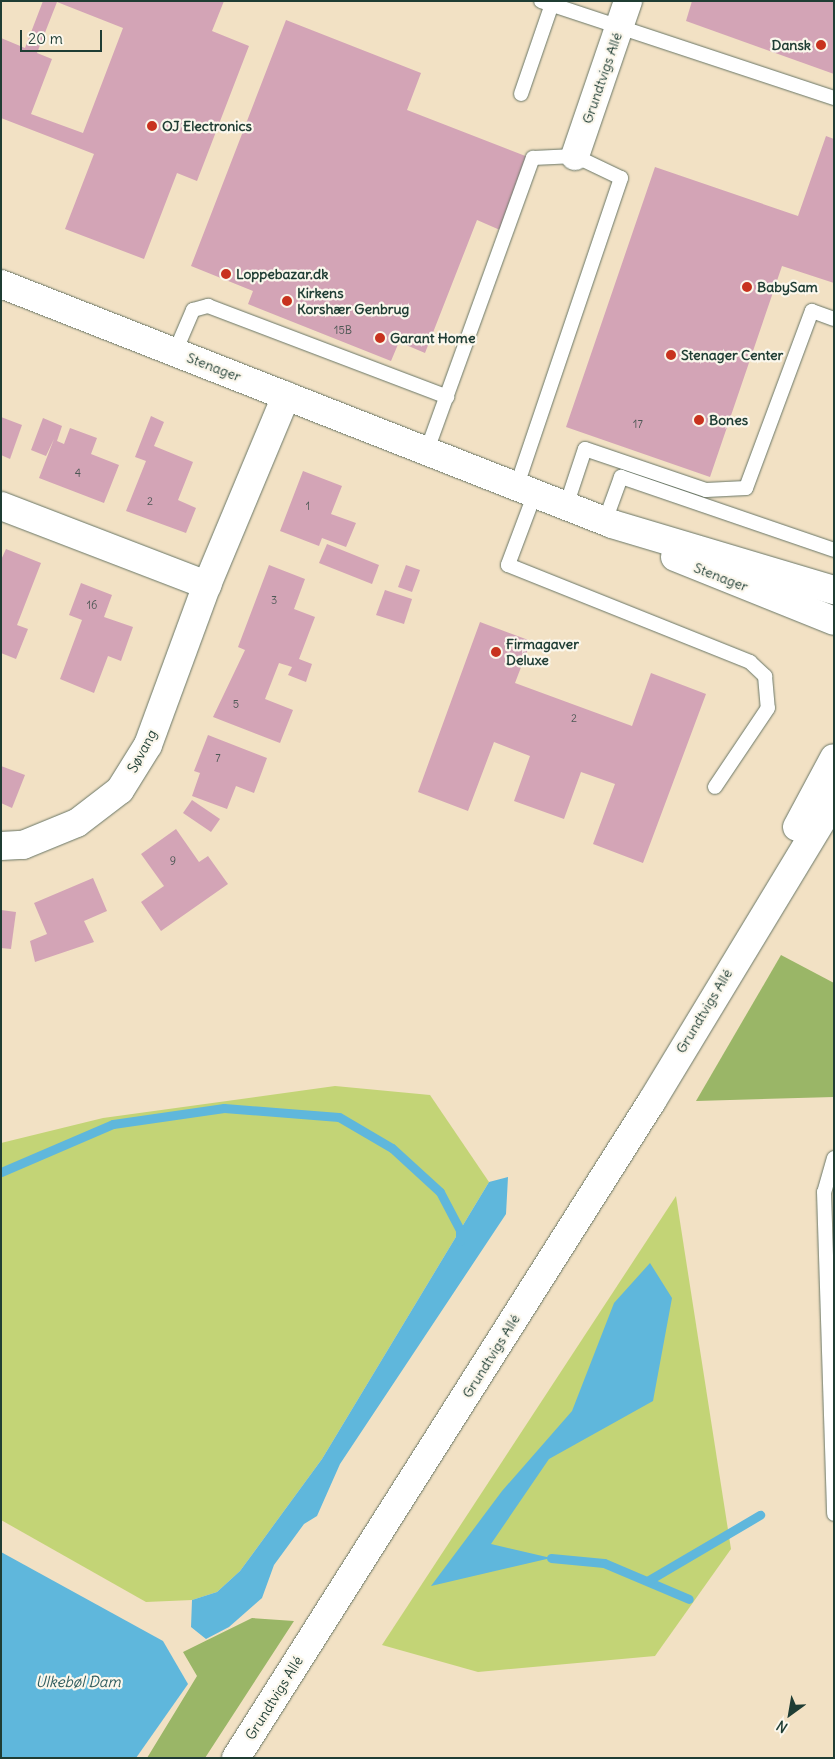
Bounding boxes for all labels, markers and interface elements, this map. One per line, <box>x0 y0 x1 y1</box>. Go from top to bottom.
scale bar <box>22 20 105 52</box>
text: 20 m <box>28 29 63 48</box>
street label: Grundtvigs Allé <box>579 30 625 126</box>
place label: Dansk <box>771 37 811 53</box>
marker: Dansk <box>815 39 827 51</box>
place label: OJ Electronics <box>162 118 252 134</box>
marker: OJ Electronics <box>146 120 158 132</box>
place label: Loppebazar.dk <box>236 266 328 282</box>
marker: Loppebazar.dk <box>220 268 232 280</box>
place label: BabySam <box>757 279 818 295</box>
marker: BabySam <box>741 281 753 293</box>
place label: Kirkens Korshær Genbrug <box>297 285 409 318</box>
marker: Kirkens Korshær Genbrug <box>281 295 293 307</box>
house number: 15B <box>334 323 352 337</box>
place label: Garant Home <box>390 330 475 346</box>
marker: Garant Home <box>374 332 386 344</box>
place label: Stenager Center <box>681 347 783 363</box>
street label: Stenager <box>184 349 244 385</box>
marker: Stenager Center <box>665 349 677 361</box>
place label: Bones <box>709 412 748 428</box>
marker: Bones <box>693 414 705 426</box>
house number: 17 <box>633 417 643 431</box>
house number: 4 <box>75 466 81 480</box>
house number: 2 <box>147 494 153 508</box>
house number: 1 <box>306 499 310 513</box>
street label: Stenager <box>691 559 751 595</box>
house number: 3 <box>271 593 277 607</box>
house number: 16 <box>87 598 97 612</box>
place label: Firmagaver Deluxe <box>506 636 579 669</box>
marker: Firmagaver Deluxe <box>490 646 502 658</box>
house number: 5 <box>233 697 239 711</box>
house number: 2 <box>571 711 577 725</box>
street label: Søvang <box>124 727 160 775</box>
house number: 7 <box>215 751 221 765</box>
house number: 9 <box>170 854 176 868</box>
street label: Grundtvigs Allé <box>672 966 736 1056</box>
street label: Grundtvigs Allé <box>459 1311 523 1401</box>
street label: Grundtvigs Allé <box>242 1653 306 1743</box>
water label: Ulkebøl Dam <box>35 1673 121 1691</box>
north arrow <box>765 1689 815 1739</box>
text: N <box>773 1717 791 1737</box>

